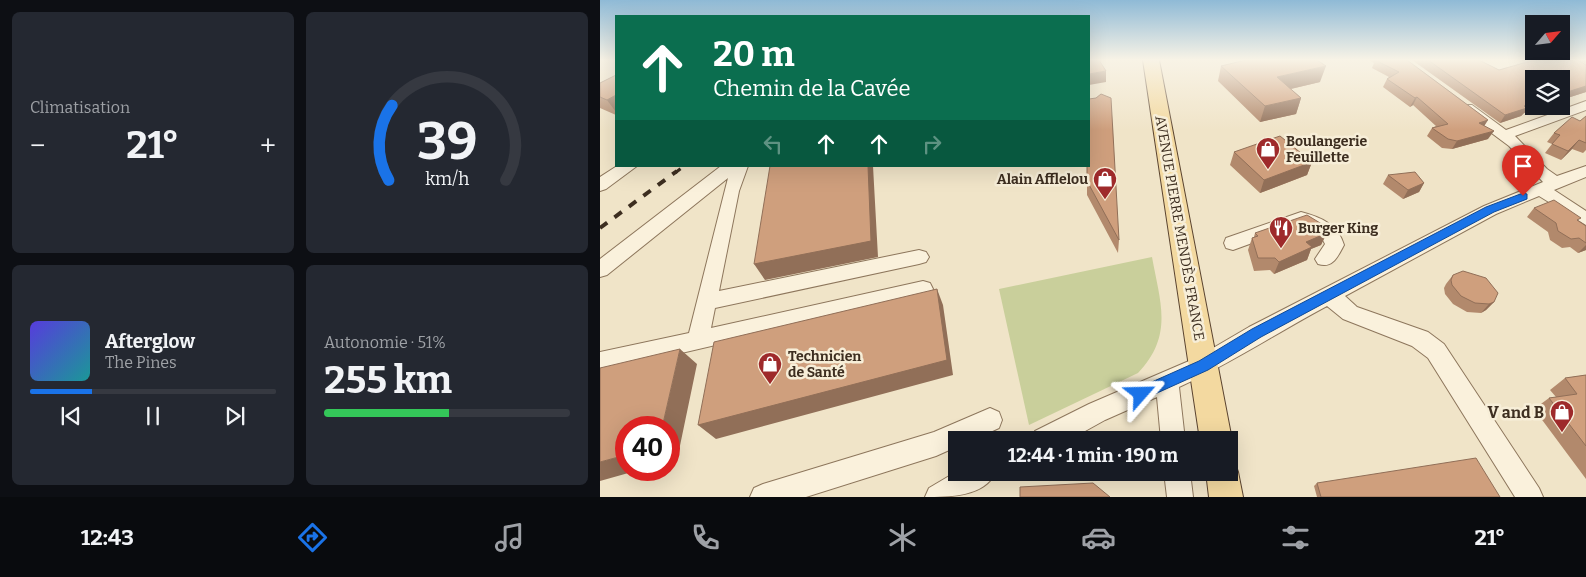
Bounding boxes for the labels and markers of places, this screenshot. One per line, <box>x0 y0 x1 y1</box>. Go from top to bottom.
place label: Boulangerie Feuillette <box>1286 133 1367 166</box>
shop icon: Boulangerie Feuillette <box>1255 136 1281 170</box>
pin <box>1502 145 1544 196</box>
shop icon: Alain Afflelou <box>1092 166 1118 200</box>
place label: Alain Afflelou <box>997 171 1088 188</box>
restaurant icon: Burger King <box>1268 215 1294 249</box>
place label: Burger King <box>1298 220 1378 237</box>
place label: Technicien de Santé <box>788 348 861 381</box>
shop icon: Technicien de Santé <box>757 351 783 385</box>
shop icon: V and B <box>1549 399 1575 433</box>
place label: V and B <box>1488 403 1544 422</box>

